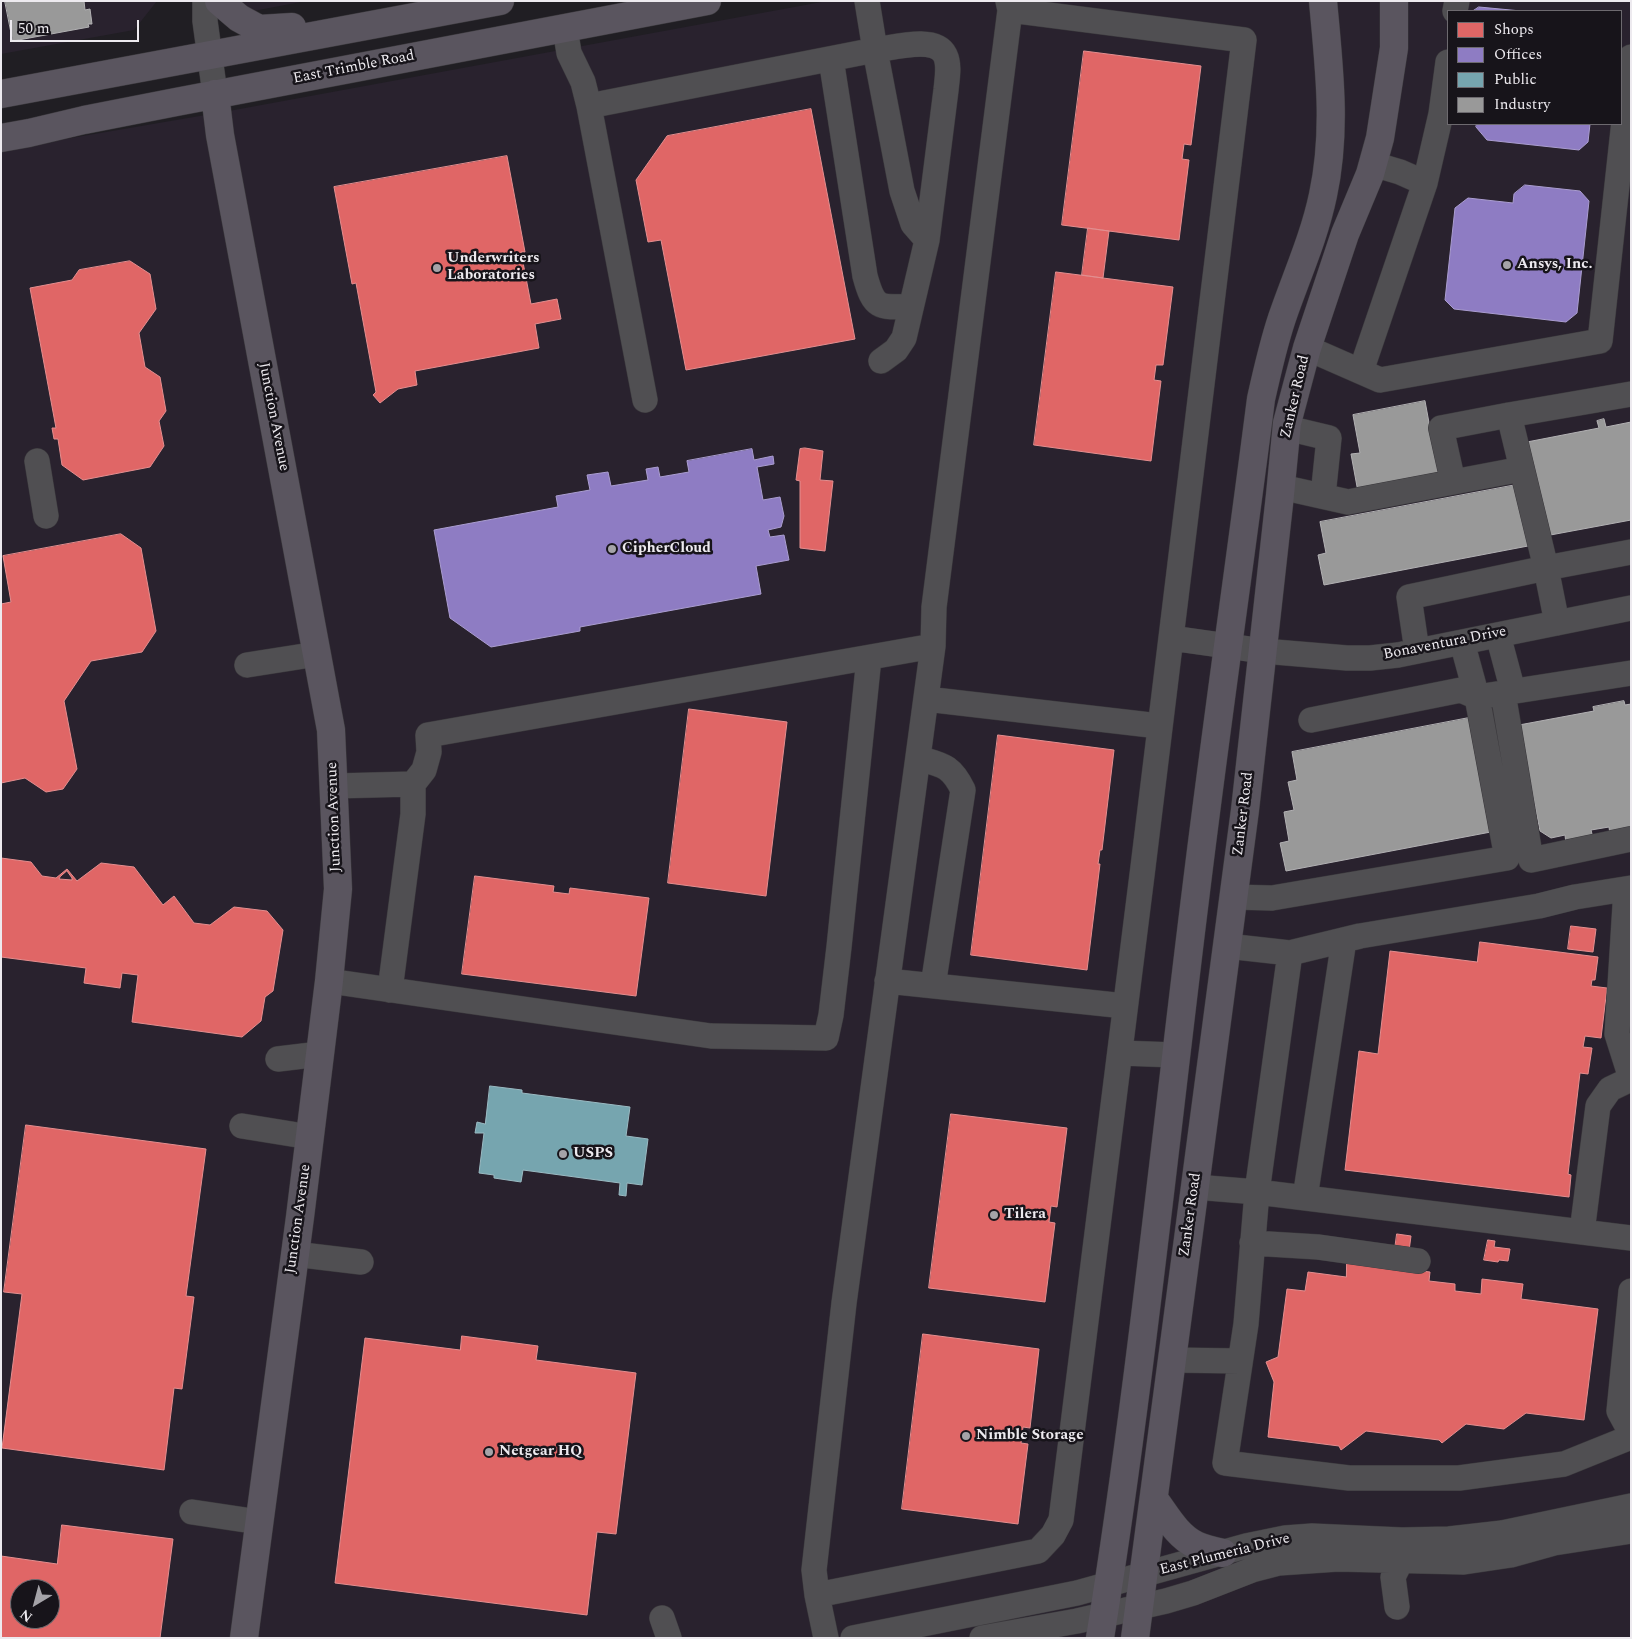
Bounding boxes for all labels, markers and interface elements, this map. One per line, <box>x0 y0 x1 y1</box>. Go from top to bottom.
scale bar <box>12 10 141 42</box>
legend <box>1447 10 1622 125</box>
text: 50 m <box>18 17 50 40</box>
text: Shops <box>1494 18 1534 41</box>
text: Offices <box>1494 43 1542 66</box>
street label: East Trimble Road <box>292 47 416 89</box>
text: Public <box>1494 68 1537 91</box>
text: Industry <box>1494 93 1550 116</box>
place label: Underwriters Laboratories <box>447 250 540 285</box>
place label: Ansys, Inc. <box>1517 256 1592 274</box>
marker: Ansys, Inc. <box>1501 259 1513 271</box>
marker: Underwriters Laboratories <box>431 262 443 274</box>
street label: Zanker Road <box>1278 354 1314 440</box>
street label: Junction Avenue <box>254 361 292 473</box>
place label: CipherCloud <box>622 540 711 558</box>
marker: CipherCloud <box>606 543 618 555</box>
street label: Bonaventura Drive <box>1382 623 1508 665</box>
street label: Junction Avenue <box>324 762 346 872</box>
street label: Zanker Road <box>1230 771 1258 857</box>
place label: USPS <box>573 1145 613 1163</box>
marker: USPS <box>557 1148 569 1160</box>
street label: Junction Avenue <box>282 1163 316 1275</box>
street label: Zanker Road <box>1176 1172 1206 1258</box>
place label: Tilera <box>1004 1206 1046 1224</box>
marker: Tilera <box>988 1209 1000 1221</box>
place label: Nimble Storage <box>976 1427 1084 1445</box>
marker: Nimble Storage <box>960 1430 972 1442</box>
place label: Netgear HQ <box>499 1443 582 1461</box>
marker: Netgear HQ <box>483 1446 495 1458</box>
street label: East Plumeria Drive <box>1158 1530 1292 1580</box>
north arrow <box>10 1579 60 1629</box>
text: N <box>15 1604 37 1627</box>

